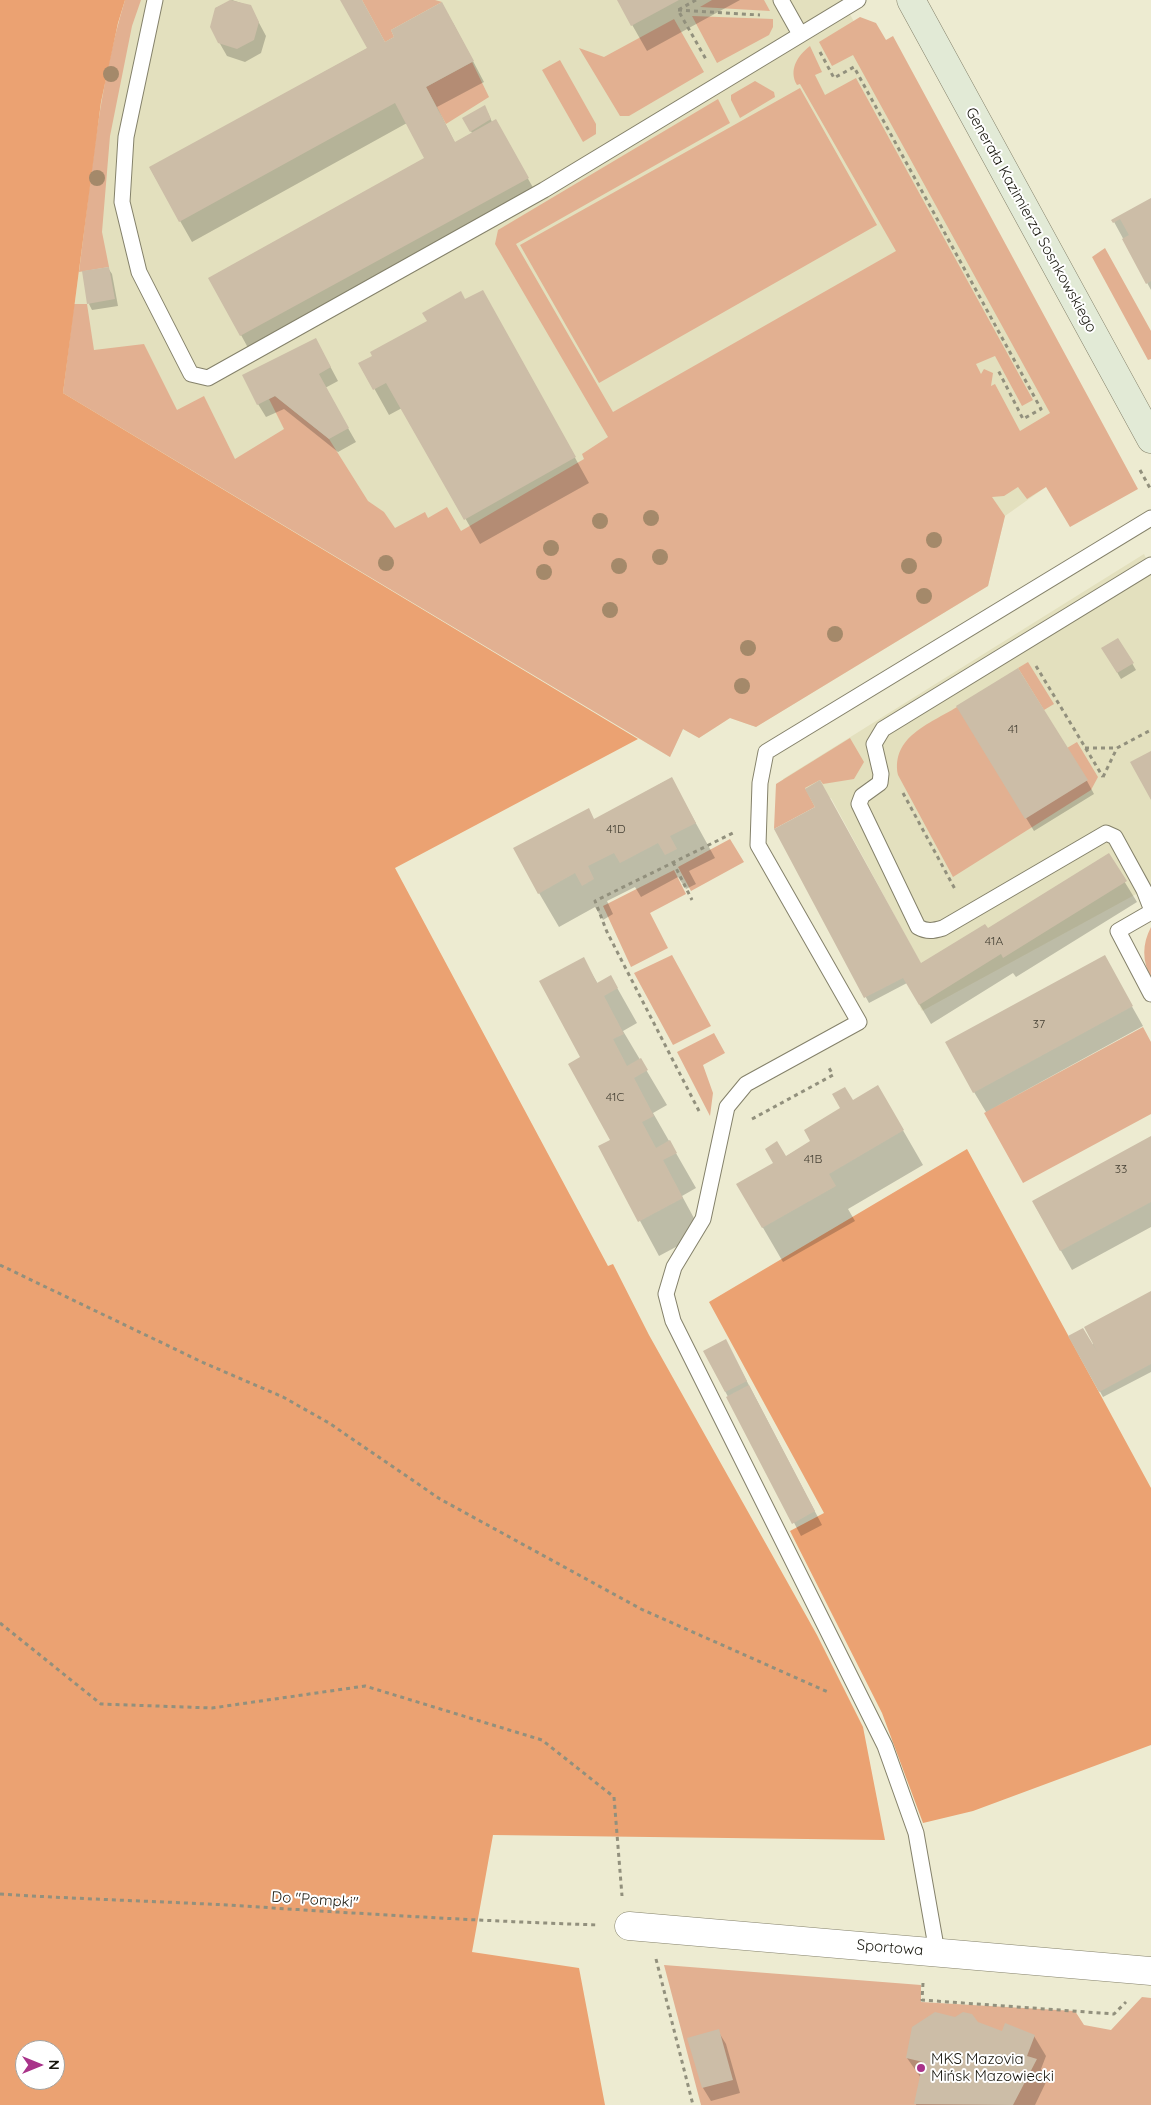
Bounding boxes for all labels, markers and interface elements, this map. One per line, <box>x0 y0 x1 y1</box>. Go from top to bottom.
street label: Generała Kazimierza Sosnkowskiego <box>961 104 1101 336</box>
house number: 41 <box>1008 722 1018 736</box>
house number: 41D <box>606 822 626 836</box>
house number: 41A <box>985 934 1003 948</box>
house number: 37 <box>1033 1017 1045 1031</box>
house number: 41C <box>606 1090 624 1104</box>
house number: 41B <box>804 1152 822 1166</box>
house number: 33 <box>1115 1162 1127 1176</box>
street label: Do "Pompki" <box>271 1888 359 1912</box>
street label: Sportowa <box>856 1936 924 1960</box>
north arrow <box>15 2040 65 2090</box>
place label: MKS Mazovia Mińsk Mazowiecki <box>931 2050 1054 2085</box>
text: N <box>45 2060 63 2070</box>
marker: MKS Mazovia Mińsk Mazowiecki <box>915 2062 927 2074</box>

